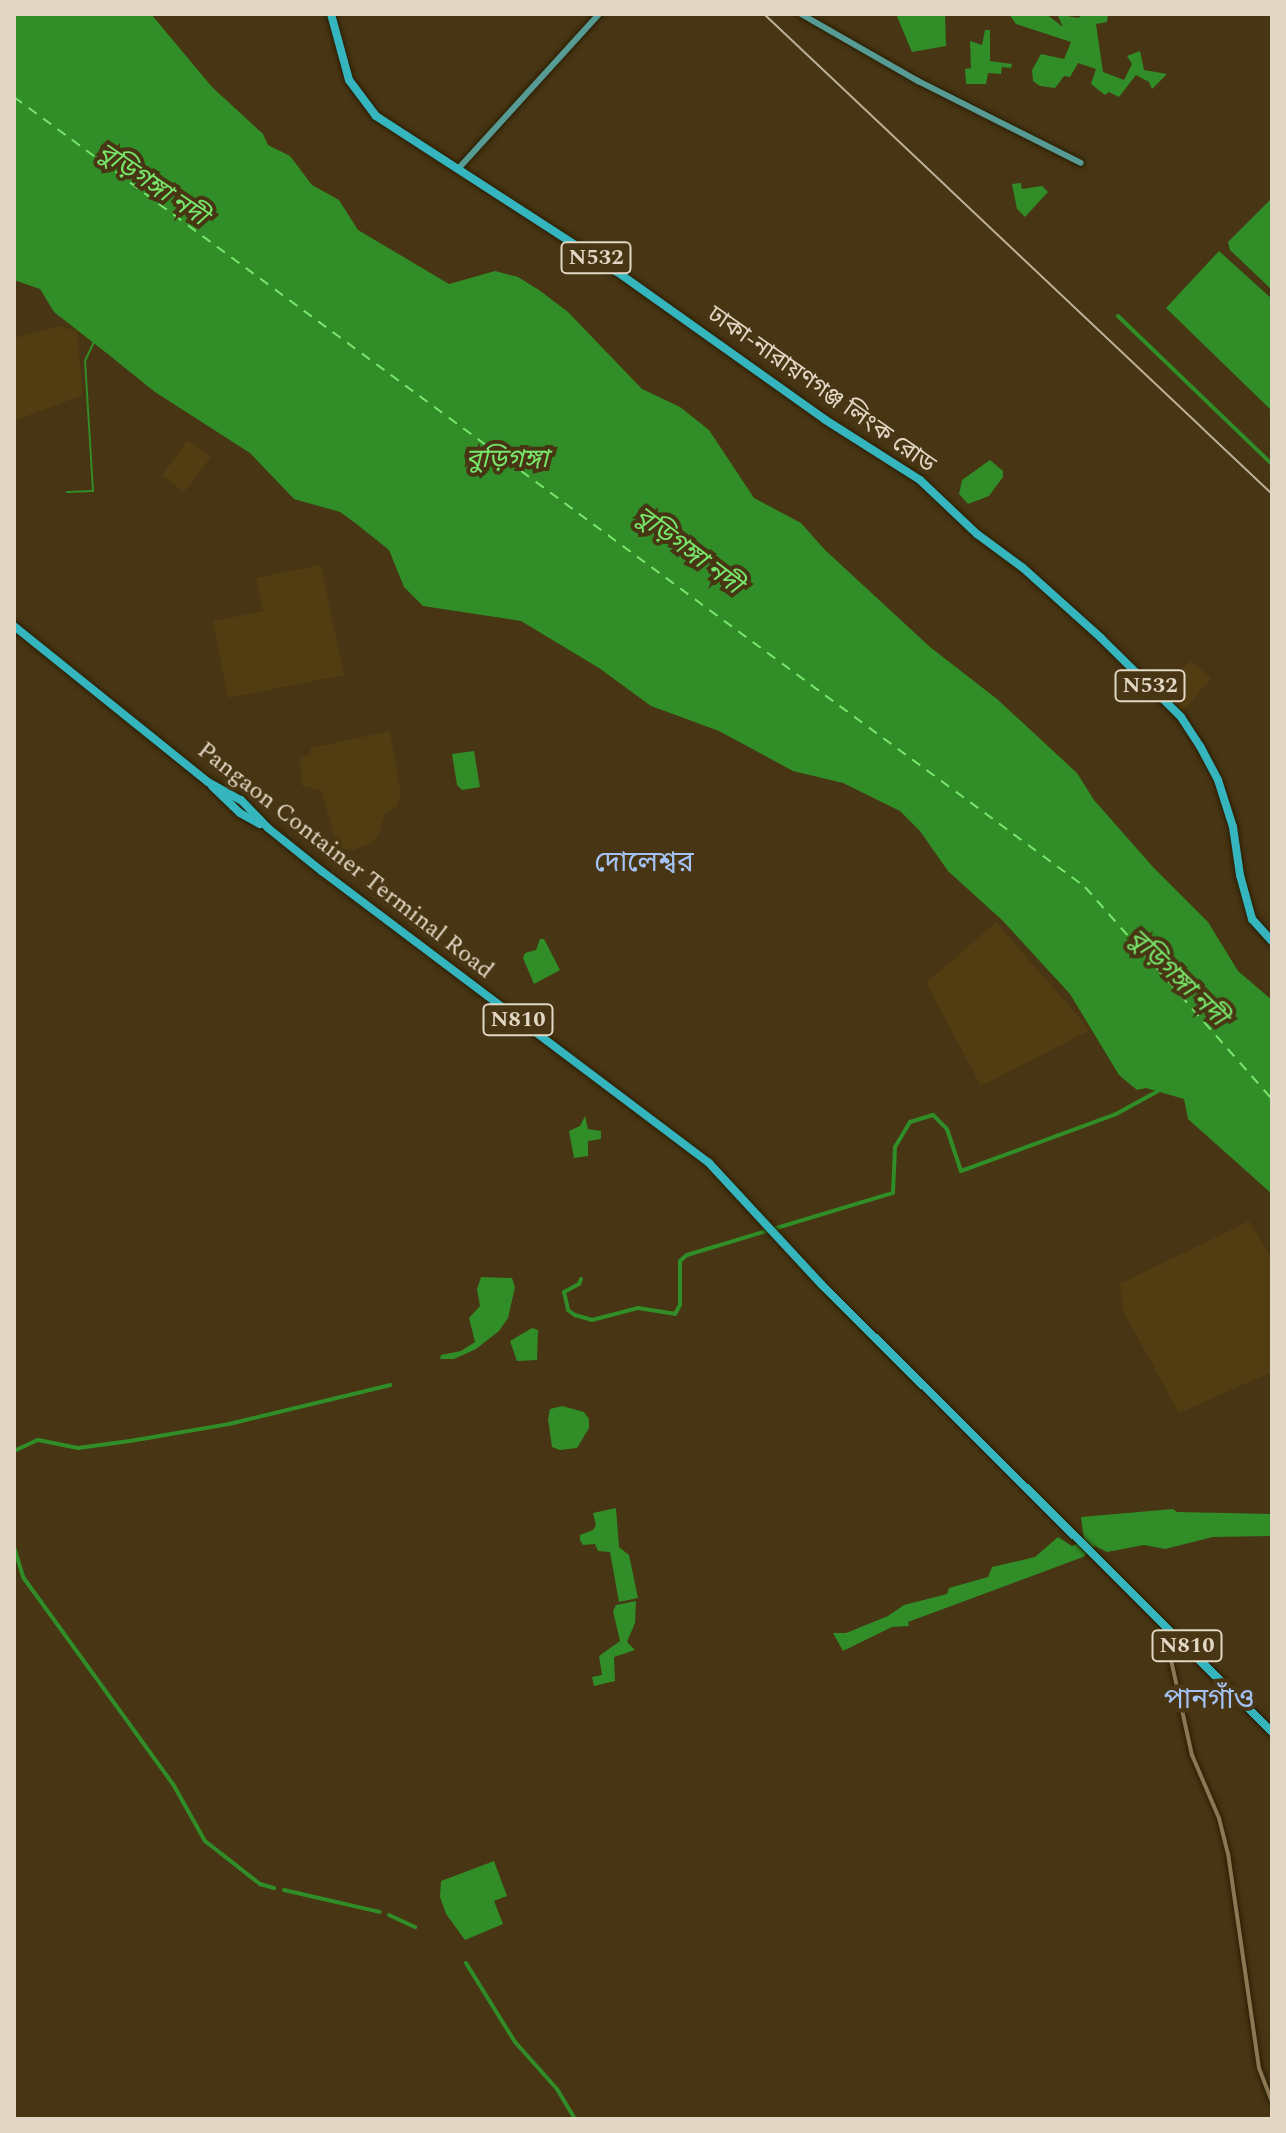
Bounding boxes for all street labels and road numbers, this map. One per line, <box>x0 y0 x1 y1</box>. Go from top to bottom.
road number: N532 <box>560 240 632 276</box>
street label: ঢাকা-নারায়ণগঞ্জ লিংক রোড <box>701 300 941 480</box>
road number: N532 <box>1114 668 1186 704</box>
street label: Pangaon Container Terminal Road <box>191 736 499 986</box>
road number: N810 <box>482 1002 554 1038</box>
road number: N810 <box>1151 1628 1223 1664</box>

